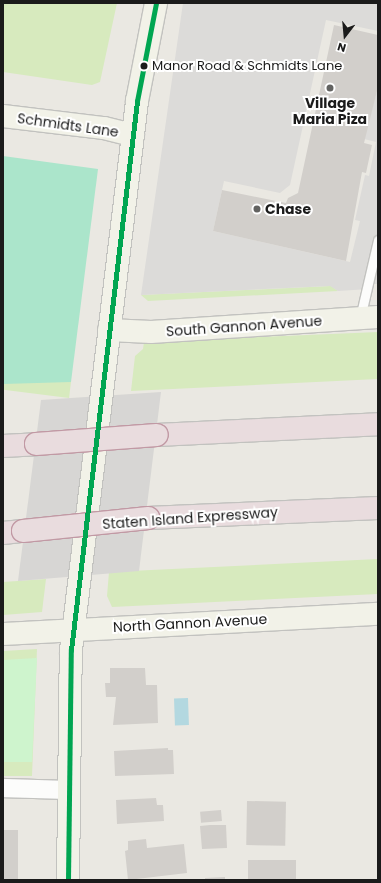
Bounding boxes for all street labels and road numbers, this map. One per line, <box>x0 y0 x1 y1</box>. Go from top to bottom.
street label: Schmidts Lane <box>16 110 120 140</box>
street label: South Gannon Avenue <box>165 312 323 340</box>
street label: Staten Island Expressway <box>102 503 278 533</box>
street label: North Gannon Avenue <box>113 611 267 635</box>

